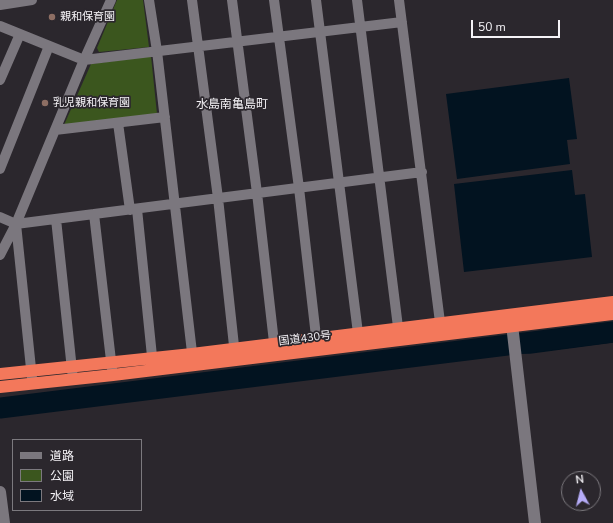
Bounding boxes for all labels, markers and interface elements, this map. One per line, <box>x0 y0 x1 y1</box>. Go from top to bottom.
place label: 親和保育園 <box>60 10 115 24</box>
marker: 親和保育園 <box>47 12 57 22</box>
scale bar <box>473 12 562 38</box>
text: 50 m <box>478 19 506 35</box>
place label: 乳児親和保育園 <box>53 96 130 110</box>
marker: 乳児親和保育園 <box>40 98 50 108</box>
district label: 水島南亀島町 <box>196 98 268 112</box>
street label: 国道430号 <box>278 329 332 349</box>
legend <box>12 439 142 511</box>
text: 道路 <box>50 448 74 464</box>
text: 公園 <box>50 468 74 484</box>
north arrow <box>561 471 601 511</box>
text: N <box>575 472 585 488</box>
text: 水域 <box>50 488 74 504</box>

